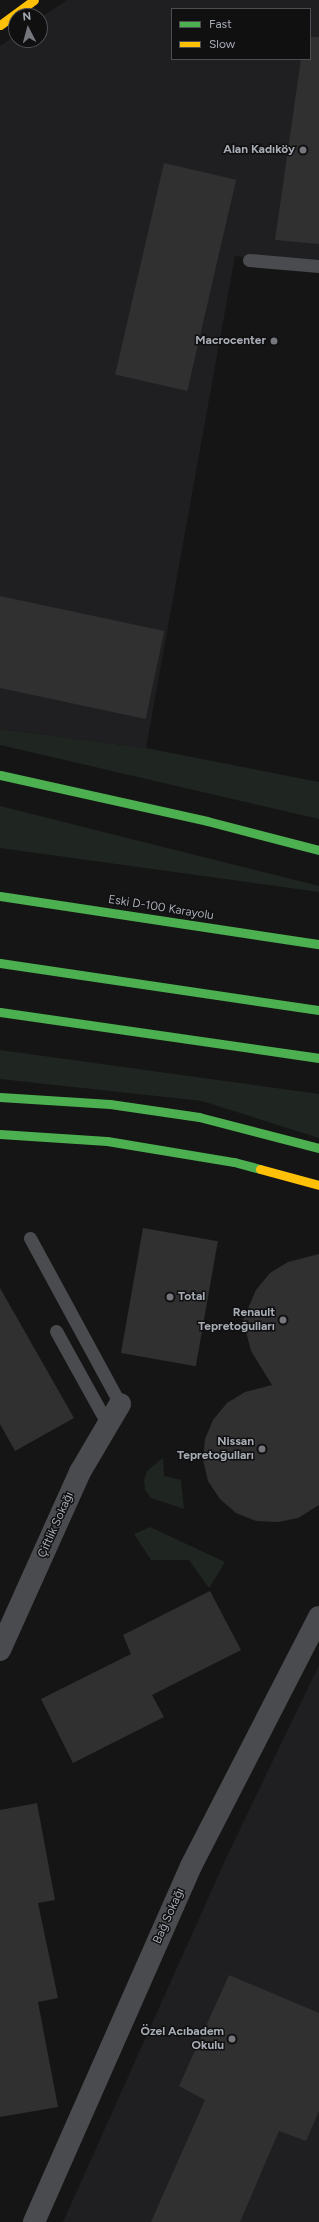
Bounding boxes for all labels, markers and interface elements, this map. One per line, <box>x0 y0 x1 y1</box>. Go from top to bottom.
north arrow <box>8 8 48 48</box>
legend <box>171 8 311 60</box>
text: N <box>22 10 32 23</box>
text: Fast <box>209 17 232 31</box>
text: Slow <box>209 37 235 51</box>
place label: Alan Kadıköy <box>223 143 295 157</box>
marker: Alan Kadıköy <box>298 145 308 155</box>
place label: Macrocenter <box>195 334 266 348</box>
marker: Macrocenter <box>269 336 279 346</box>
street label: Eski D-100 Karayolu <box>107 893 215 923</box>
place label: Total <box>178 1290 205 1304</box>
marker: Total <box>165 1292 175 1302</box>
place label: Renault Tepretoğulları <box>198 1306 275 1334</box>
marker: Renault Tepretoğulları <box>278 1315 288 1325</box>
place label: Nissan Tepretoğulları <box>177 1435 254 1463</box>
marker: Nissan Tepretoğulları <box>257 1444 267 1454</box>
street label: Çiftlik Sokağı <box>35 1490 77 1560</box>
street label: Bağ Sokağı <box>150 1886 188 1946</box>
place label: Özel Acıbadem Okulu <box>140 2025 224 2053</box>
marker: Özel Acıbadem Okulu <box>227 2034 237 2044</box>

